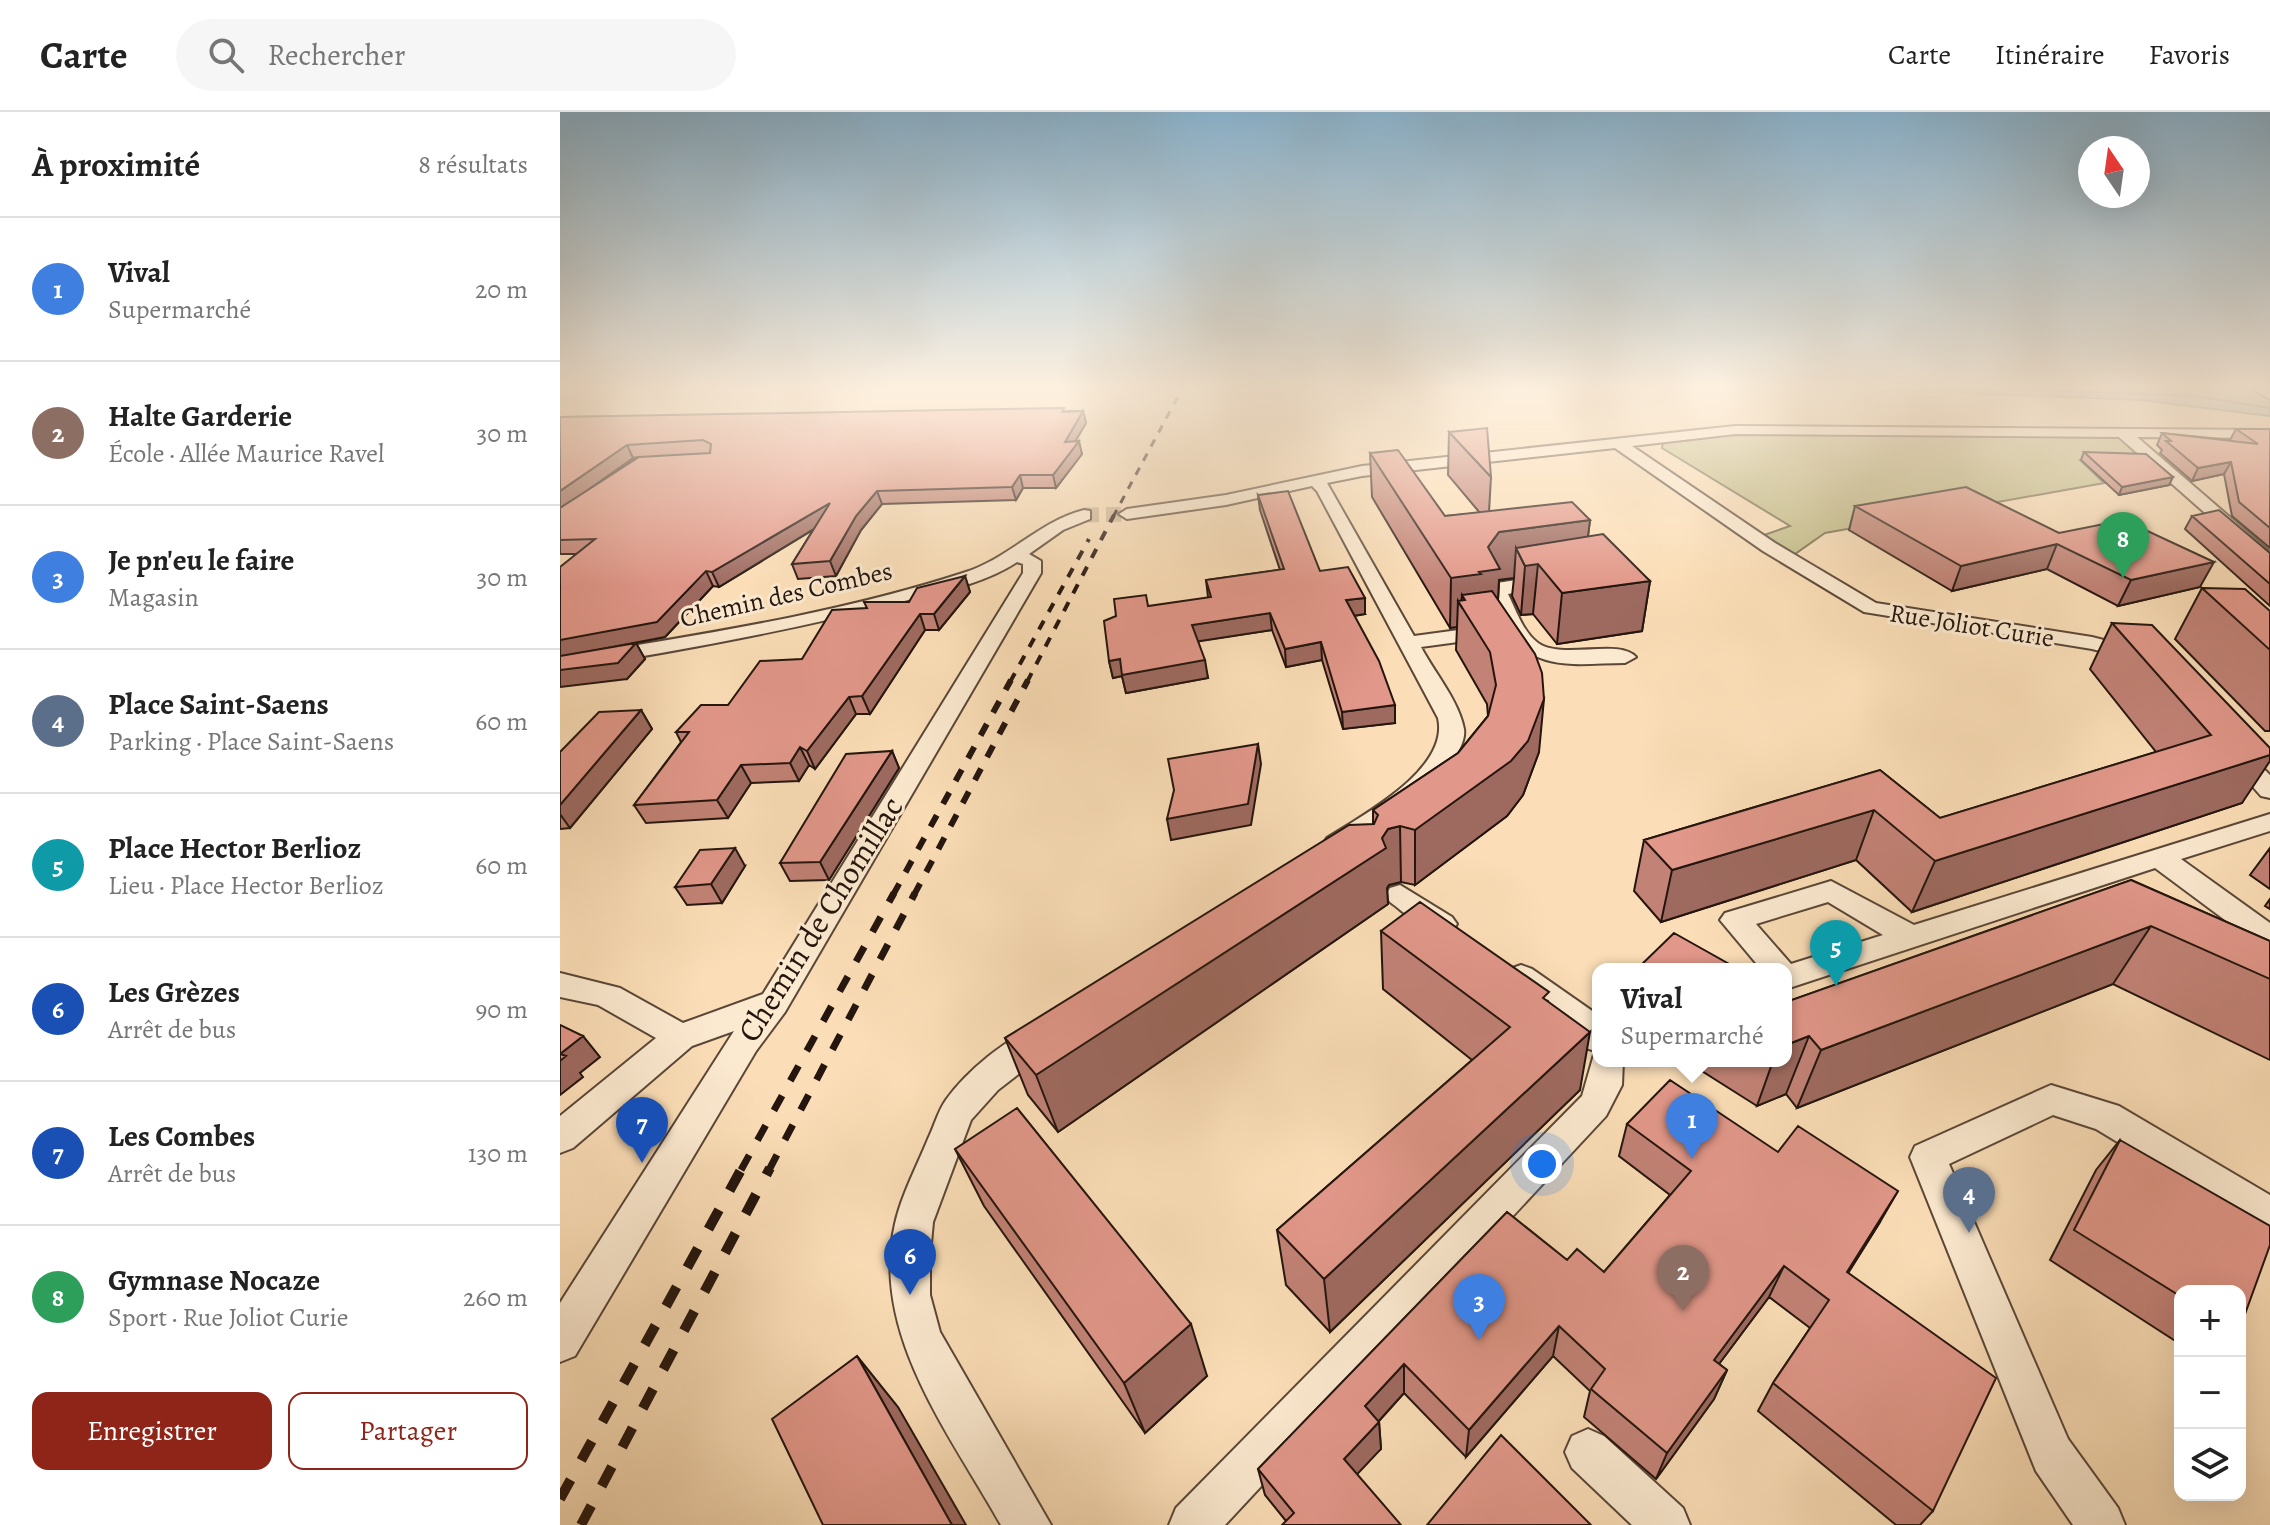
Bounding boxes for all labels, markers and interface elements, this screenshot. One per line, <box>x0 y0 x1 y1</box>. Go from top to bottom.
search box <box>176 19 736 91</box>
text: Carte <box>40 29 128 81</box>
icon: search <box>204 33 248 77</box>
text: Rechercher <box>268 35 405 75</box>
text: Carte <box>1888 36 1951 74</box>
text: Itinéraire <box>1995 36 2105 74</box>
text: Favoris <box>2149 36 2230 74</box>
north arrow <box>2078 136 2150 208</box>
text: À proximité <box>32 141 200 188</box>
text: 8 résultats <box>418 147 528 182</box>
text: Vival <box>108 252 170 292</box>
text: 1 <box>53 272 63 307</box>
text: 20 m <box>475 272 528 307</box>
text: Supermarché <box>108 292 251 327</box>
text: Halte Garderie <box>108 396 292 436</box>
text: 2 <box>52 416 64 451</box>
text: 30 m <box>477 416 528 451</box>
text: École · Allée Maurice Ravel <box>108 436 384 471</box>
pin: 8 <box>2097 512 2149 578</box>
text: Je pn'eu le faire <box>108 540 294 580</box>
street label: Chemin des Combes <box>676 553 896 636</box>
text: 3 <box>52 560 64 595</box>
text: 30 m <box>477 560 528 595</box>
text: Magasin <box>108 580 199 615</box>
street label: Rue Joliot Curie <box>1887 595 2057 656</box>
text: Place Saint-Saens <box>108 684 329 724</box>
text: 4 <box>52 704 64 739</box>
text: 60 m <box>475 704 528 739</box>
text: Parking · Place Saint-Saens <box>108 724 394 759</box>
street label: Chemin de Chomillac <box>727 788 913 1050</box>
text: Place Hector Berlioz <box>108 828 361 868</box>
text: 5 <box>52 848 64 883</box>
text: 60 m <box>475 848 528 883</box>
text: Lieu · Place Hector Berlioz <box>108 868 384 903</box>
pin: 5 <box>1810 920 1862 986</box>
popup <box>1592 963 1792 1067</box>
text: Les Grèzes <box>108 972 240 1012</box>
text: Vival <box>1620 978 1682 1018</box>
text: 6 <box>52 992 64 1027</box>
text: 90 m <box>476 992 528 1027</box>
text: Arrêt de bus <box>108 1012 236 1047</box>
text: Supermarché <box>1620 1018 1764 1053</box>
pin: 1 <box>1666 1093 1718 1159</box>
pin: 7 <box>616 1097 668 1163</box>
text: Les Combes <box>108 1116 255 1156</box>
text: 7 <box>52 1136 64 1171</box>
text: 130 m <box>468 1136 528 1171</box>
your location <box>1522 1144 1562 1184</box>
text: Arrêt de bus <box>108 1156 236 1191</box>
pin: 4 <box>1943 1167 1995 1233</box>
pin: 6 <box>884 1229 936 1295</box>
pin: 2 <box>1657 1245 1709 1311</box>
text: Gymnase Nocaze <box>108 1260 320 1300</box>
pin: 3 <box>1453 1274 1505 1340</box>
text: 8 <box>52 1280 64 1315</box>
text: 260 m <box>463 1280 528 1315</box>
map controls <box>2174 1285 2246 1501</box>
button: + <box>2174 1285 2246 1357</box>
text: Sport · Rue Joliot Curie <box>108 1300 348 1335</box>
button: − <box>2174 1357 2246 1429</box>
button: Enregistrer <box>32 1392 272 1470</box>
button: Partager <box>288 1392 528 1470</box>
button: layers <box>2174 1429 2246 1501</box>

